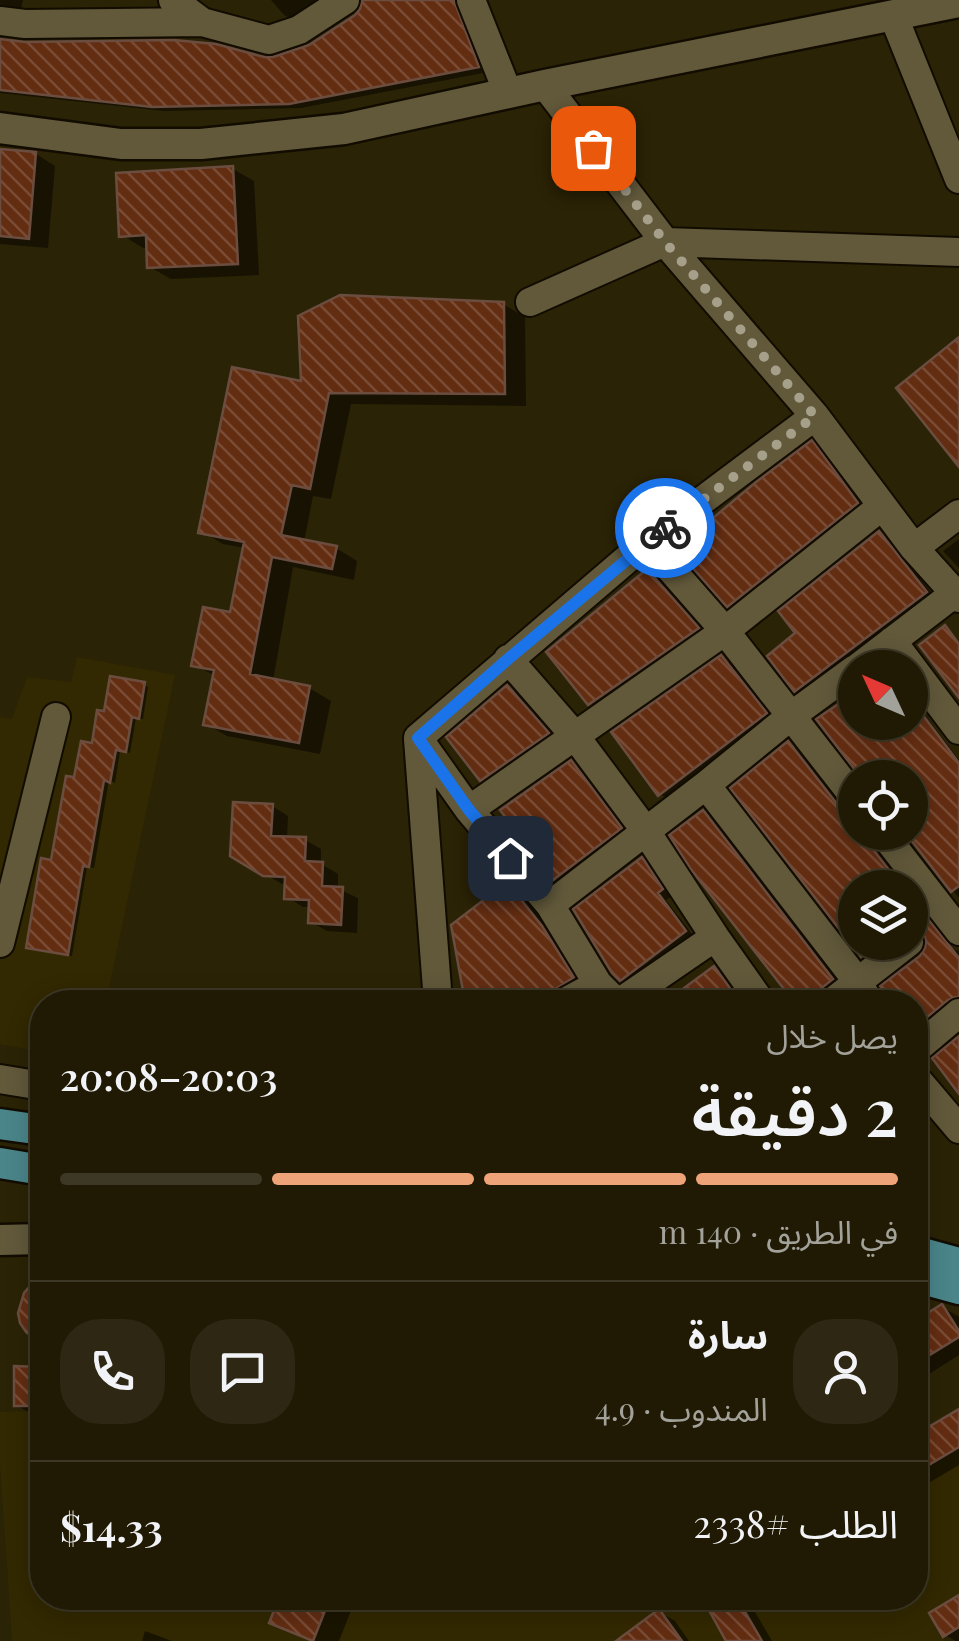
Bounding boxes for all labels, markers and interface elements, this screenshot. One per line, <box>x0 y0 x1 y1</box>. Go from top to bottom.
pin <box>551 106 636 191</box>
icon: bag <box>566 121 621 176</box>
courier <box>615 478 715 578</box>
icon: bike <box>638 501 693 556</box>
north arrow <box>838 650 928 740</box>
map controls <box>838 650 928 960</box>
button: locate <box>838 760 928 850</box>
pin <box>468 816 553 901</box>
icon: home <box>483 831 538 886</box>
button: layers <box>838 870 928 960</box>
text: يصل خلال <box>766 1013 898 1056</box>
text: 20:03–20:08 <box>60 1050 277 1101</box>
text: 2 دقيقة <box>692 1066 898 1152</box>
text: في الطريق · 140 m <box>659 1209 898 1252</box>
text: سارة <box>688 1308 768 1359</box>
button: phone <box>60 1319 165 1424</box>
button: chat <box>190 1319 295 1424</box>
button: person <box>793 1319 898 1424</box>
text: المندوب · 4.9 <box>595 1386 768 1429</box>
text: الطلب #2338 <box>693 1497 898 1548</box>
text: $14.33 <box>60 1501 163 1552</box>

